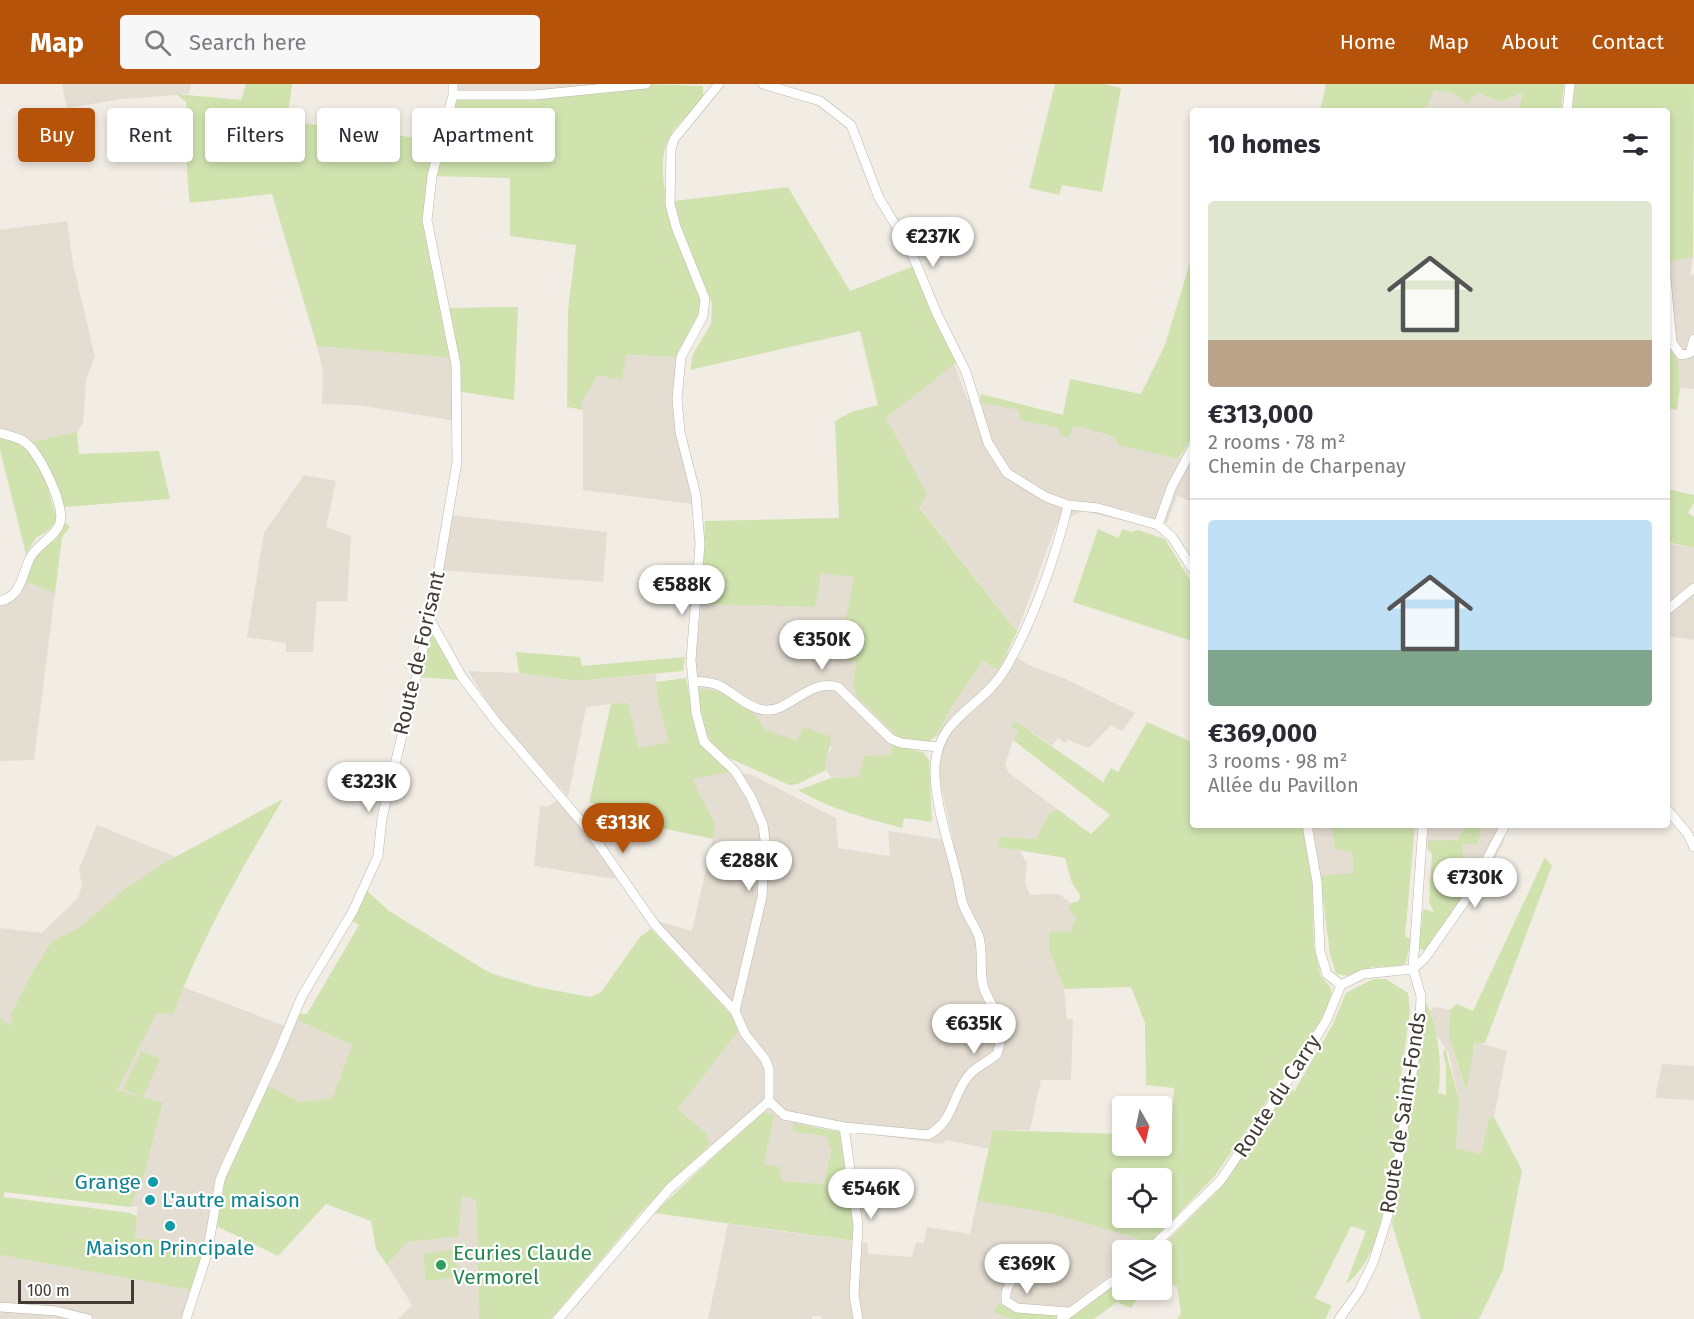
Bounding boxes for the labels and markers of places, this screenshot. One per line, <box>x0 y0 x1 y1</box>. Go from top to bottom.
pin: €237K <box>891 217 975 268</box>
pin: €588K <box>640 565 724 616</box>
pin: €350K <box>780 620 864 671</box>
pin: €323K <box>327 762 411 813</box>
pin: €313K <box>581 803 665 854</box>
pin: €288K <box>707 841 791 892</box>
pin: €730K <box>1433 858 1517 909</box>
pin: €635K <box>932 1004 1016 1055</box>
place label: Grange <box>75 1169 141 1195</box>
pin: €546K <box>829 1169 913 1220</box>
marker: Grange <box>146 1175 160 1189</box>
place label: L'autre maison <box>162 1187 300 1213</box>
marker: L'autre maison <box>143 1193 157 1207</box>
marker: Maison Principale <box>163 1219 177 1233</box>
place label: Maison Principale <box>86 1235 254 1261</box>
place label: Ecuries Claude Vermorel <box>453 1240 592 1290</box>
pin: €369K <box>985 1244 1069 1295</box>
marker: Ecuries Claude Vermorel <box>434 1258 448 1272</box>

